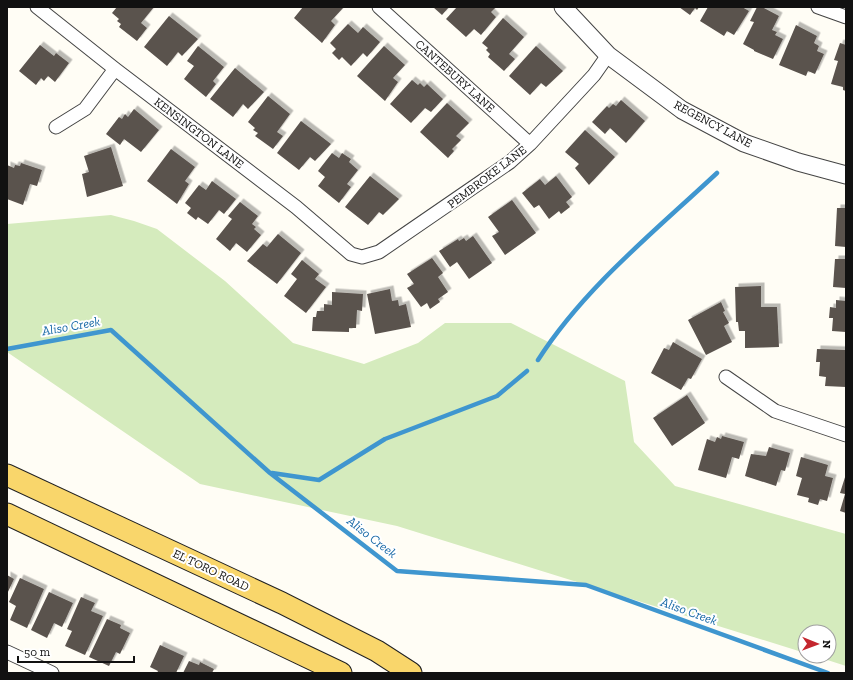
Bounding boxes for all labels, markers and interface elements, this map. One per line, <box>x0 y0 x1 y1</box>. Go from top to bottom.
street label: CANTEBURY LANE <box>413 37 497 115</box>
street label: KENSINGTON LANE <box>151 95 247 171</box>
street label: REGENCY LANE <box>672 98 754 150</box>
street label: PEMBROKE LANE <box>445 143 529 211</box>
water label: Aliso Creek <box>40 313 102 339</box>
water label: Aliso Creek <box>343 512 400 561</box>
street label: EL TORO ROAD <box>171 546 251 594</box>
water label: Aliso Creek <box>658 594 719 628</box>
north arrow <box>797 624 837 664</box>
scale bar <box>18 638 134 664</box>
text: N <box>820 640 833 649</box>
text: 50 m <box>24 645 51 659</box>

